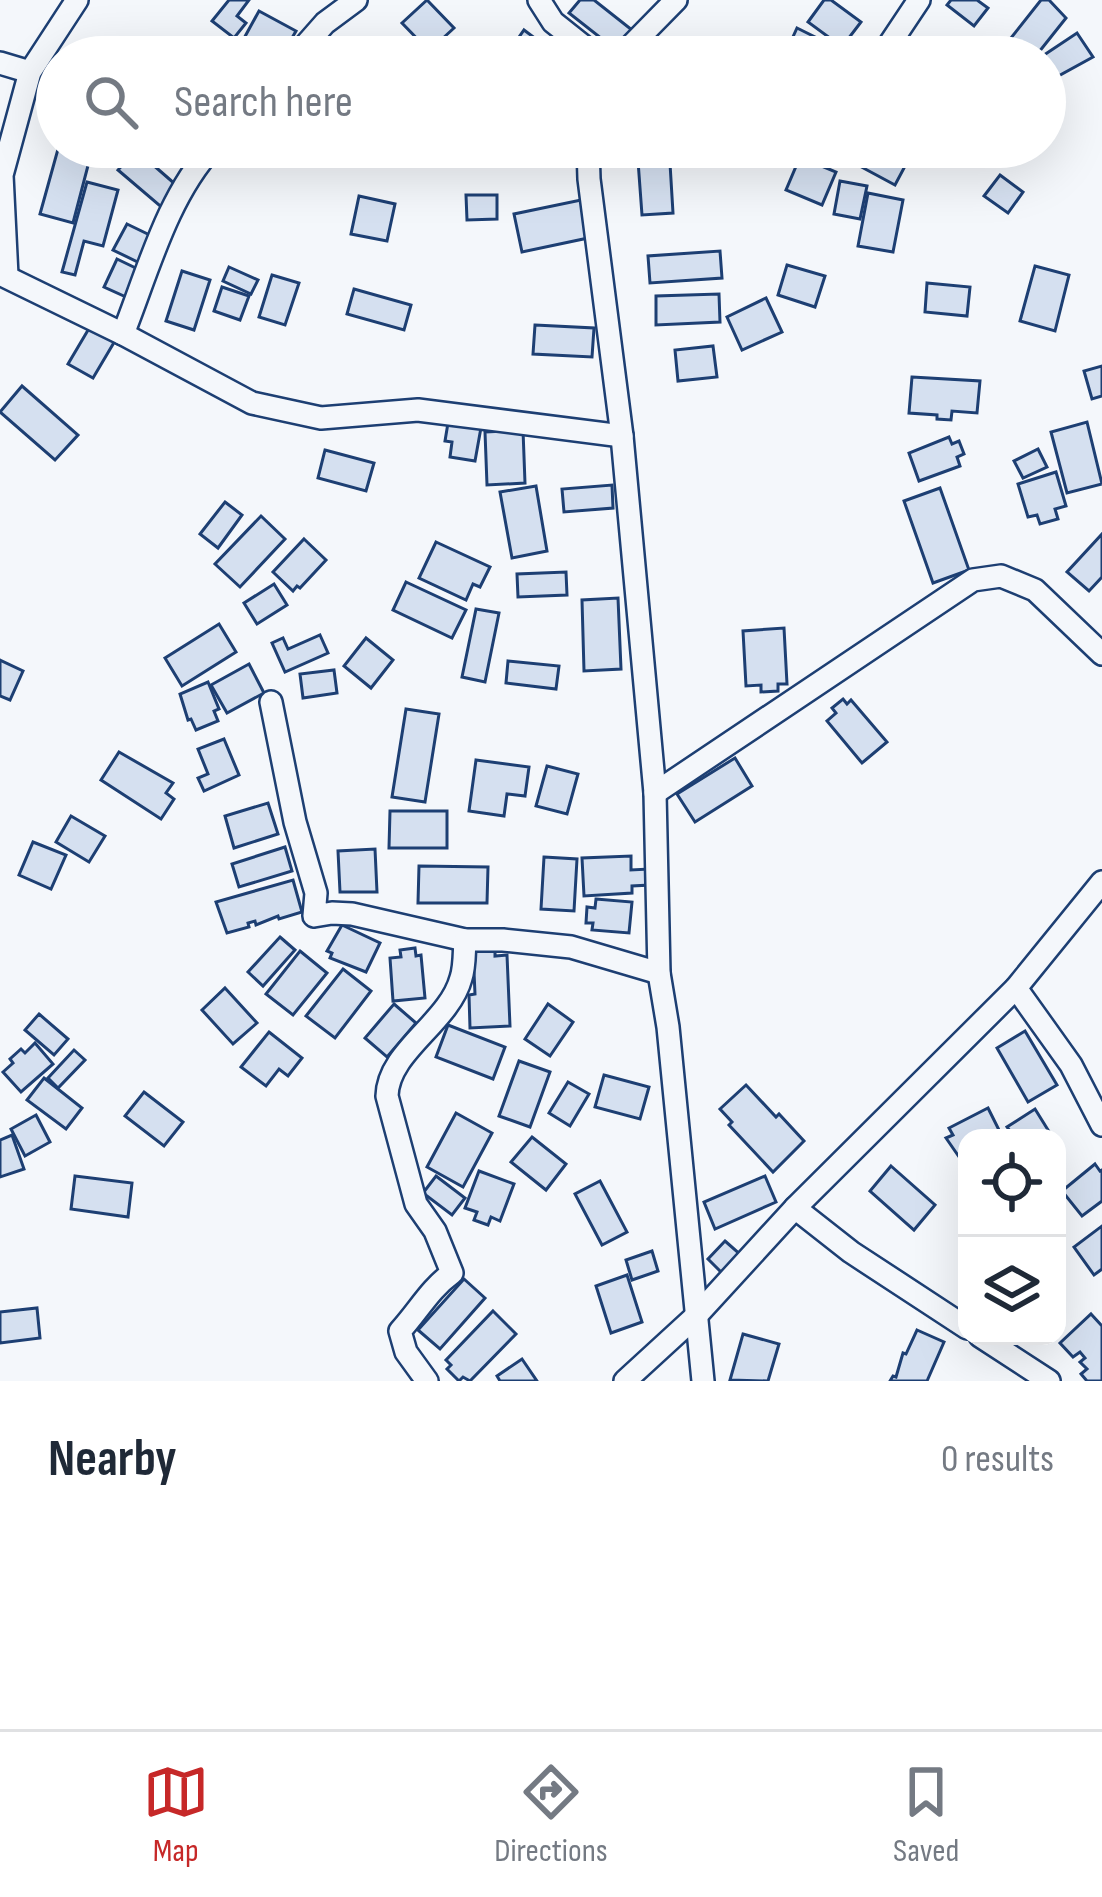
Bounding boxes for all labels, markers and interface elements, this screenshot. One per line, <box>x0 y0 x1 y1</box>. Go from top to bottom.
search box <box>36 36 1066 168</box>
icon: search <box>78 69 144 135</box>
text: Search here <box>174 75 353 130</box>
map controls <box>958 1129 1066 1345</box>
button: locate <box>958 1129 1066 1237</box>
button: layers <box>958 1237 1066 1345</box>
text: Nearby <box>48 1429 177 1490</box>
text: 0 results <box>941 1436 1054 1483</box>
tab: Map <box>143 1759 209 1871</box>
tab: Directions <box>494 1759 608 1871</box>
tab: Saved <box>893 1759 959 1871</box>

